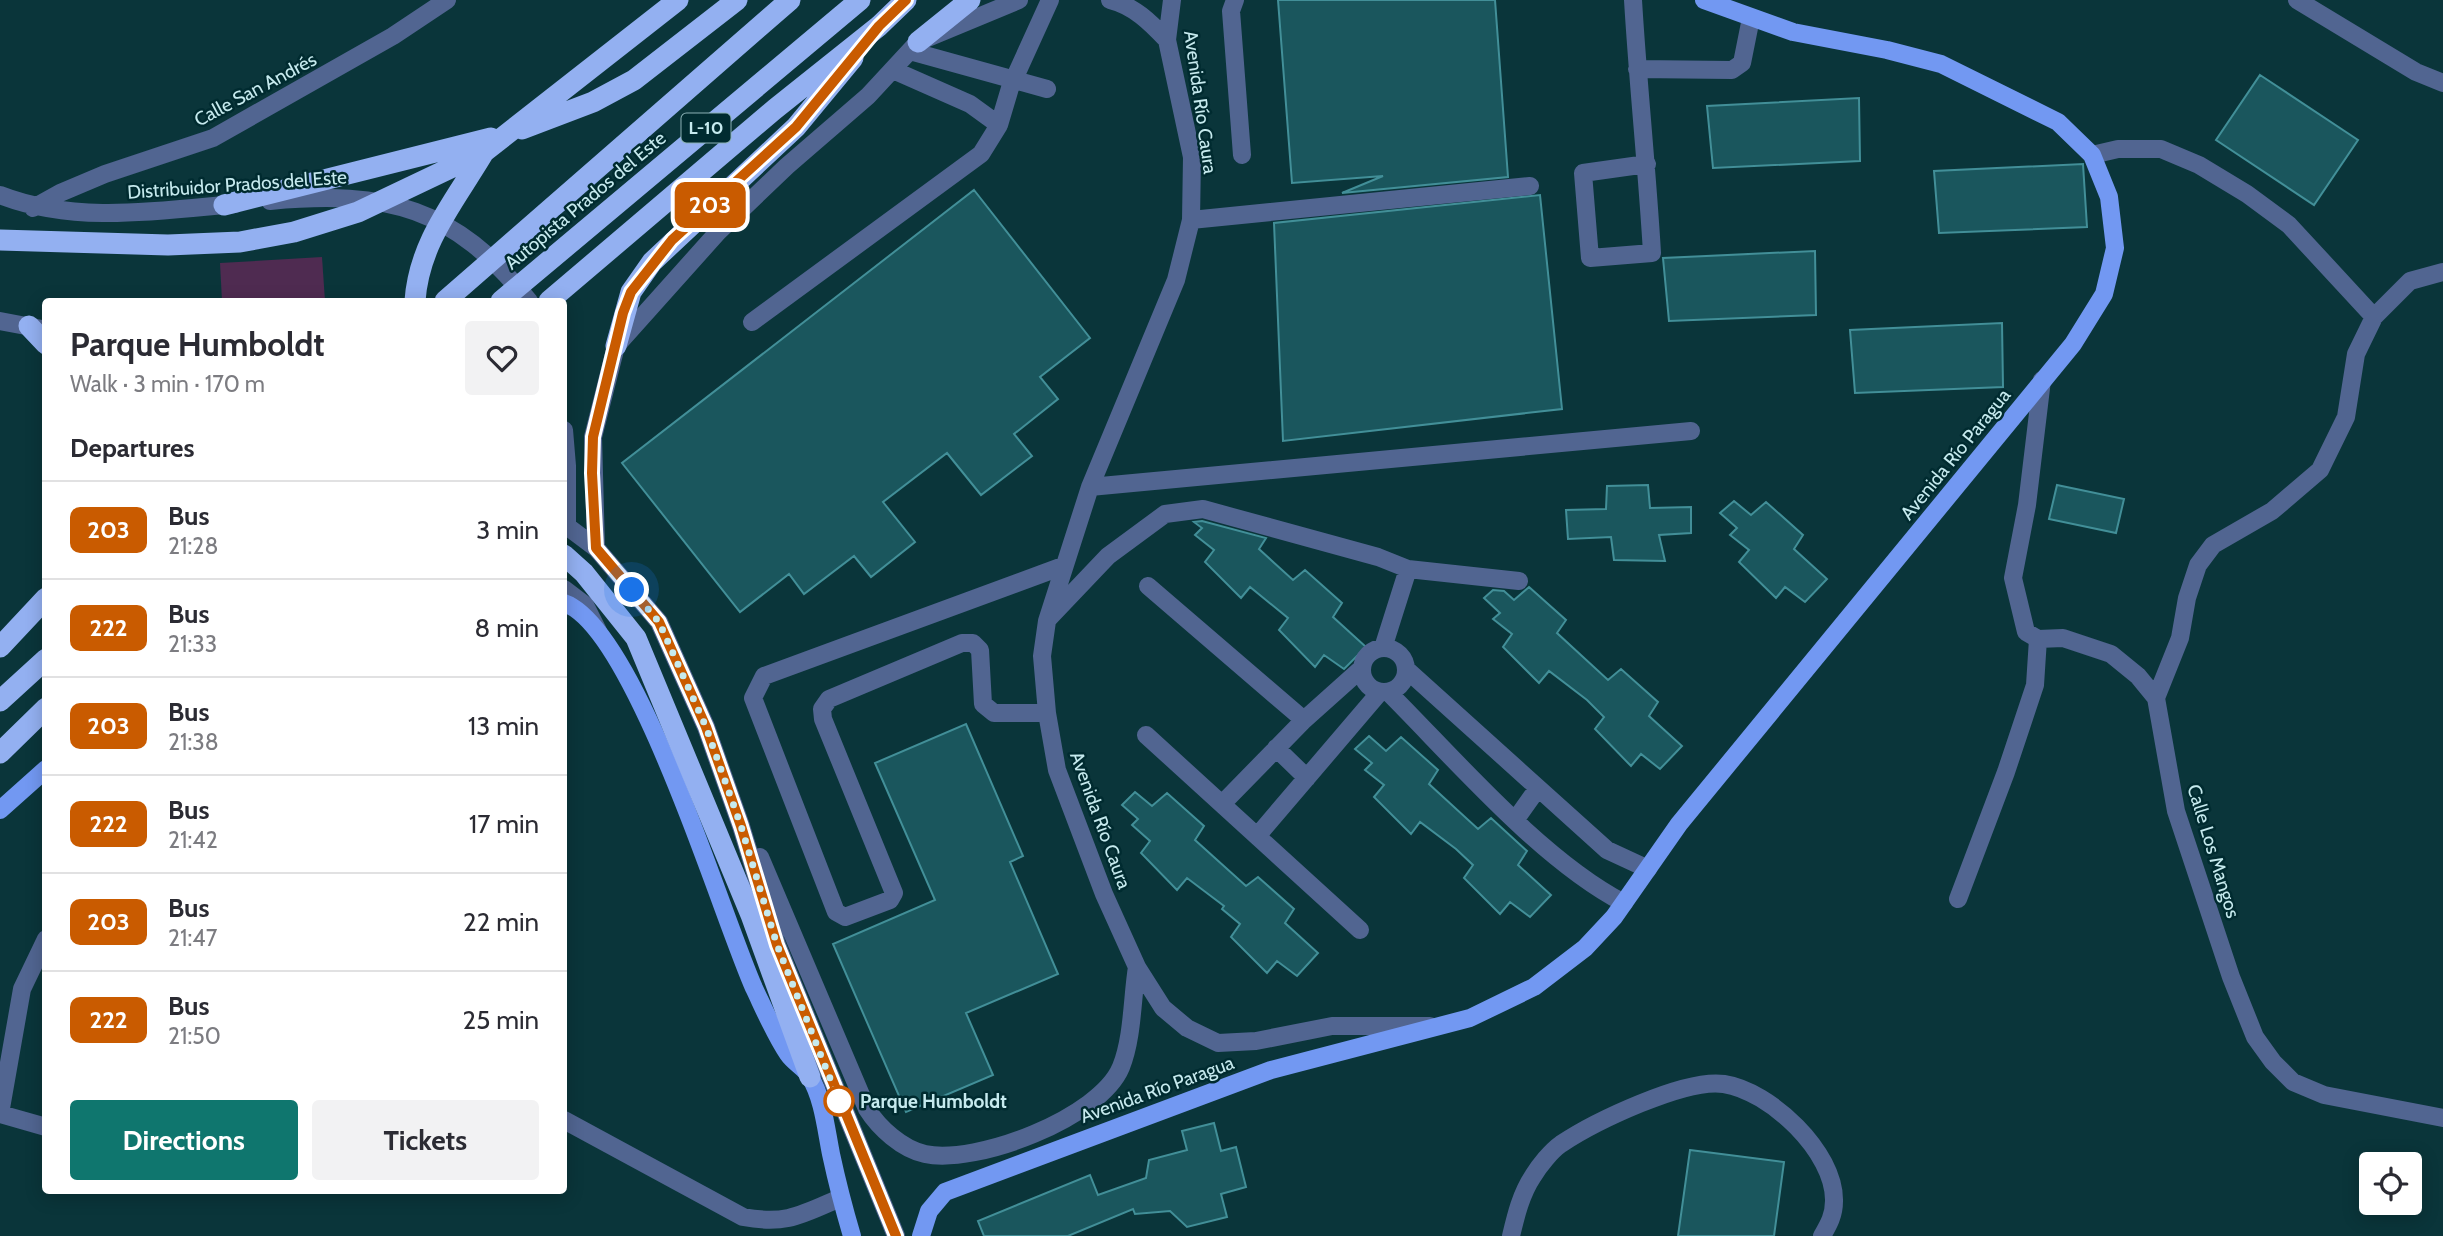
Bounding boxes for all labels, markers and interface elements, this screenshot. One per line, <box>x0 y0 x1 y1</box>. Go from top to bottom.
street label: Avenida Río Caura <box>1179 29 1222 175</box>
street label: Calle San Andrés <box>190 48 320 131</box>
road number: L-10 <box>682 113 730 142</box>
street label: Autopista Prados del Este <box>500 126 671 274</box>
street label: Distribuidor Prados del Este <box>126 165 348 204</box>
line badge: 203 <box>670 182 750 228</box>
text: 203 <box>689 190 731 219</box>
button: heart <box>465 321 539 395</box>
text: Parque Humboldt <box>70 324 325 364</box>
text: Walk · 3 min · 170 m <box>70 370 265 398</box>
street label: Avenida Río Paragua <box>1896 384 2015 524</box>
text: Departures <box>70 432 194 464</box>
text: Bus <box>168 500 209 532</box>
text: 3 min <box>476 514 539 546</box>
text: 203 <box>87 515 130 544</box>
text: 21:28 <box>168 532 218 560</box>
your location <box>614 572 649 607</box>
text: Bus <box>168 598 209 630</box>
text: 8 min <box>475 612 539 644</box>
text: 222 <box>89 613 128 642</box>
text: 21:33 <box>168 630 217 658</box>
text: Bus <box>168 696 209 728</box>
text: 13 min <box>468 710 539 742</box>
text: 203 <box>87 711 130 740</box>
text: 21:38 <box>168 728 219 756</box>
street label: Avenida Río Caura <box>1065 748 1136 892</box>
street label: Calle Los Mangos <box>2182 782 2245 921</box>
text: Bus <box>168 794 209 826</box>
text: 17 min <box>469 808 539 840</box>
text: 222 <box>89 809 128 838</box>
text: 21:42 <box>168 826 218 854</box>
text: Bus <box>168 892 209 924</box>
text: 22 min <box>463 906 539 938</box>
text: 203 <box>87 907 130 936</box>
text: 21:47 <box>168 924 217 952</box>
text: Bus <box>168 990 209 1022</box>
text: 25 min <box>463 1004 539 1036</box>
text: 222 <box>89 1005 128 1034</box>
text: 21:50 <box>168 1022 221 1050</box>
street label: Avenida Río Paragua <box>1077 1051 1237 1128</box>
marker: Parque Humboldt <box>824 1086 854 1116</box>
place label: Parque Humboldt <box>860 1090 1007 1113</box>
button: Directions <box>70 1100 298 1180</box>
button: Tickets <box>312 1100 539 1180</box>
map controls <box>2359 1152 2422 1215</box>
button: locate <box>2359 1152 2422 1215</box>

